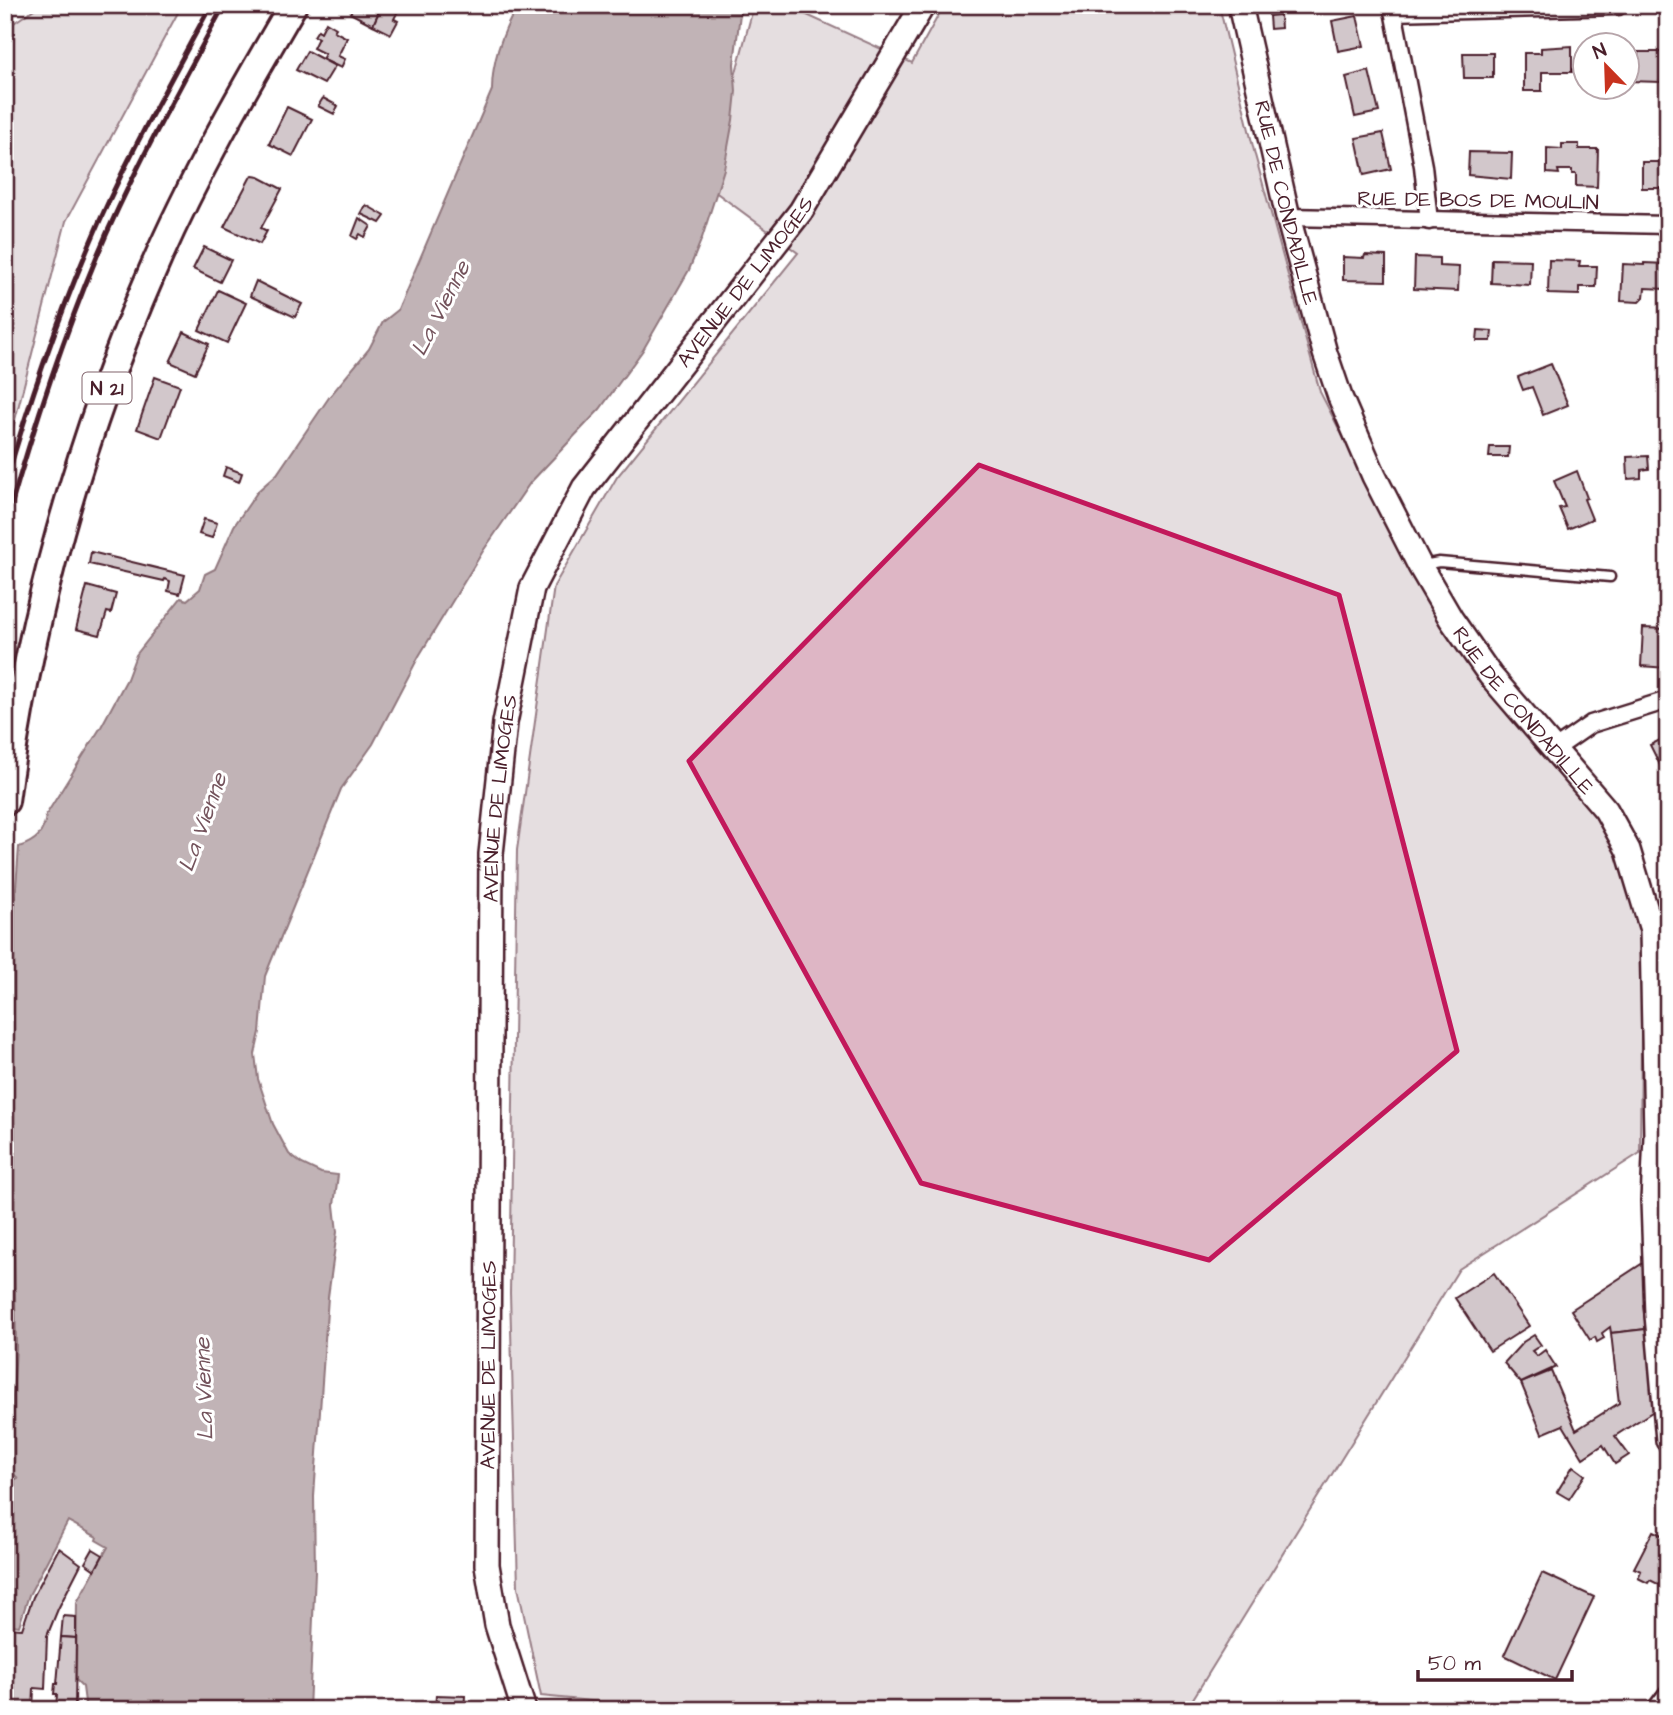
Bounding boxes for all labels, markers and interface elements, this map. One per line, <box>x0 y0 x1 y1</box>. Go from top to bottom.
north arrow <box>1572 32 1642 102</box>
text: N <box>1589 37 1611 66</box>
street label: RUE DE CONDADILLE <box>1247 98 1325 309</box>
street label: RUE DE BOS DE MOULIN <box>1357 184 1599 217</box>
street label: AVENUE DE LIMOGES <box>670 191 821 373</box>
water label: La Vienne <box>403 254 479 361</box>
road number: N 21 <box>82 372 132 404</box>
street label: RUE DE CONDADILLE <box>1445 621 1601 801</box>
street label: AVENUE DE LIMOGES <box>477 692 525 903</box>
water label: La Vienne <box>170 767 236 876</box>
street label: AVENUE DE LIMOGES <box>474 1260 504 1470</box>
water label: La Vienne <box>186 1336 222 1441</box>
scale bar <box>1418 1638 1572 1682</box>
text: 50 m <box>1428 1649 1482 1678</box>

